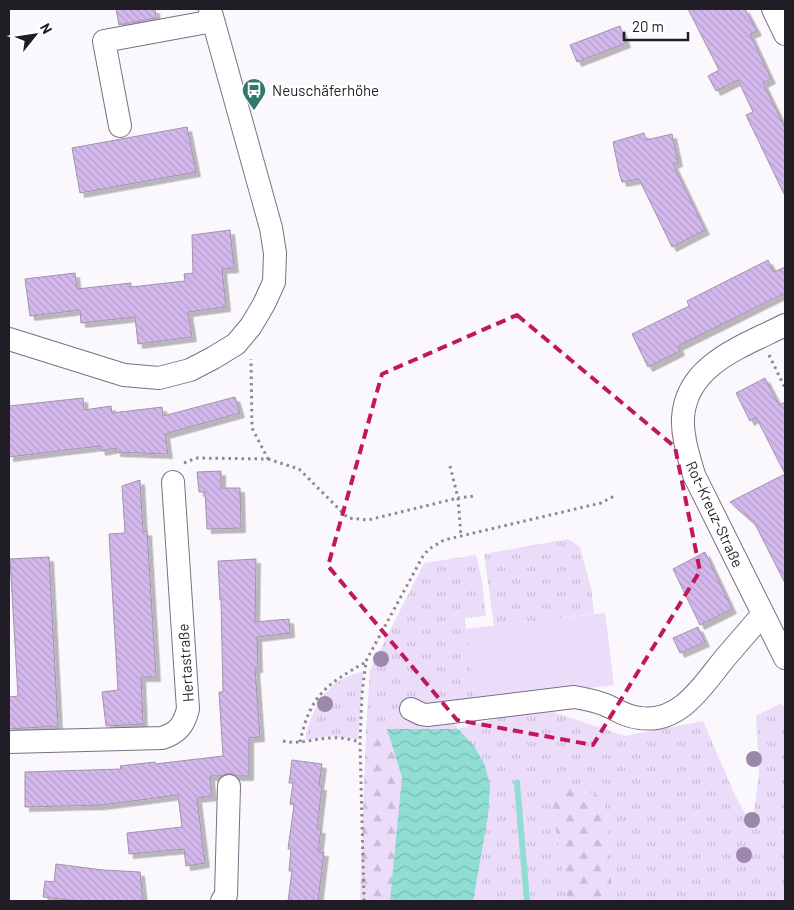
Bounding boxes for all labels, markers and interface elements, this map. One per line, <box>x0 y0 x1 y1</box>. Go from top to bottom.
north arrow <box>10 10 60 60</box>
scale bar <box>624 10 688 42</box>
text: 20 m <box>632 17 664 35</box>
text: N <box>37 20 56 37</box>
bus stop icon: Neuschäferhöhe <box>241 77 267 111</box>
place label: Neuschäferhöhe <box>272 81 379 99</box>
street label: Rot-Kreuz-Straße <box>682 458 748 570</box>
street label: Hertastraße <box>173 623 197 703</box>

